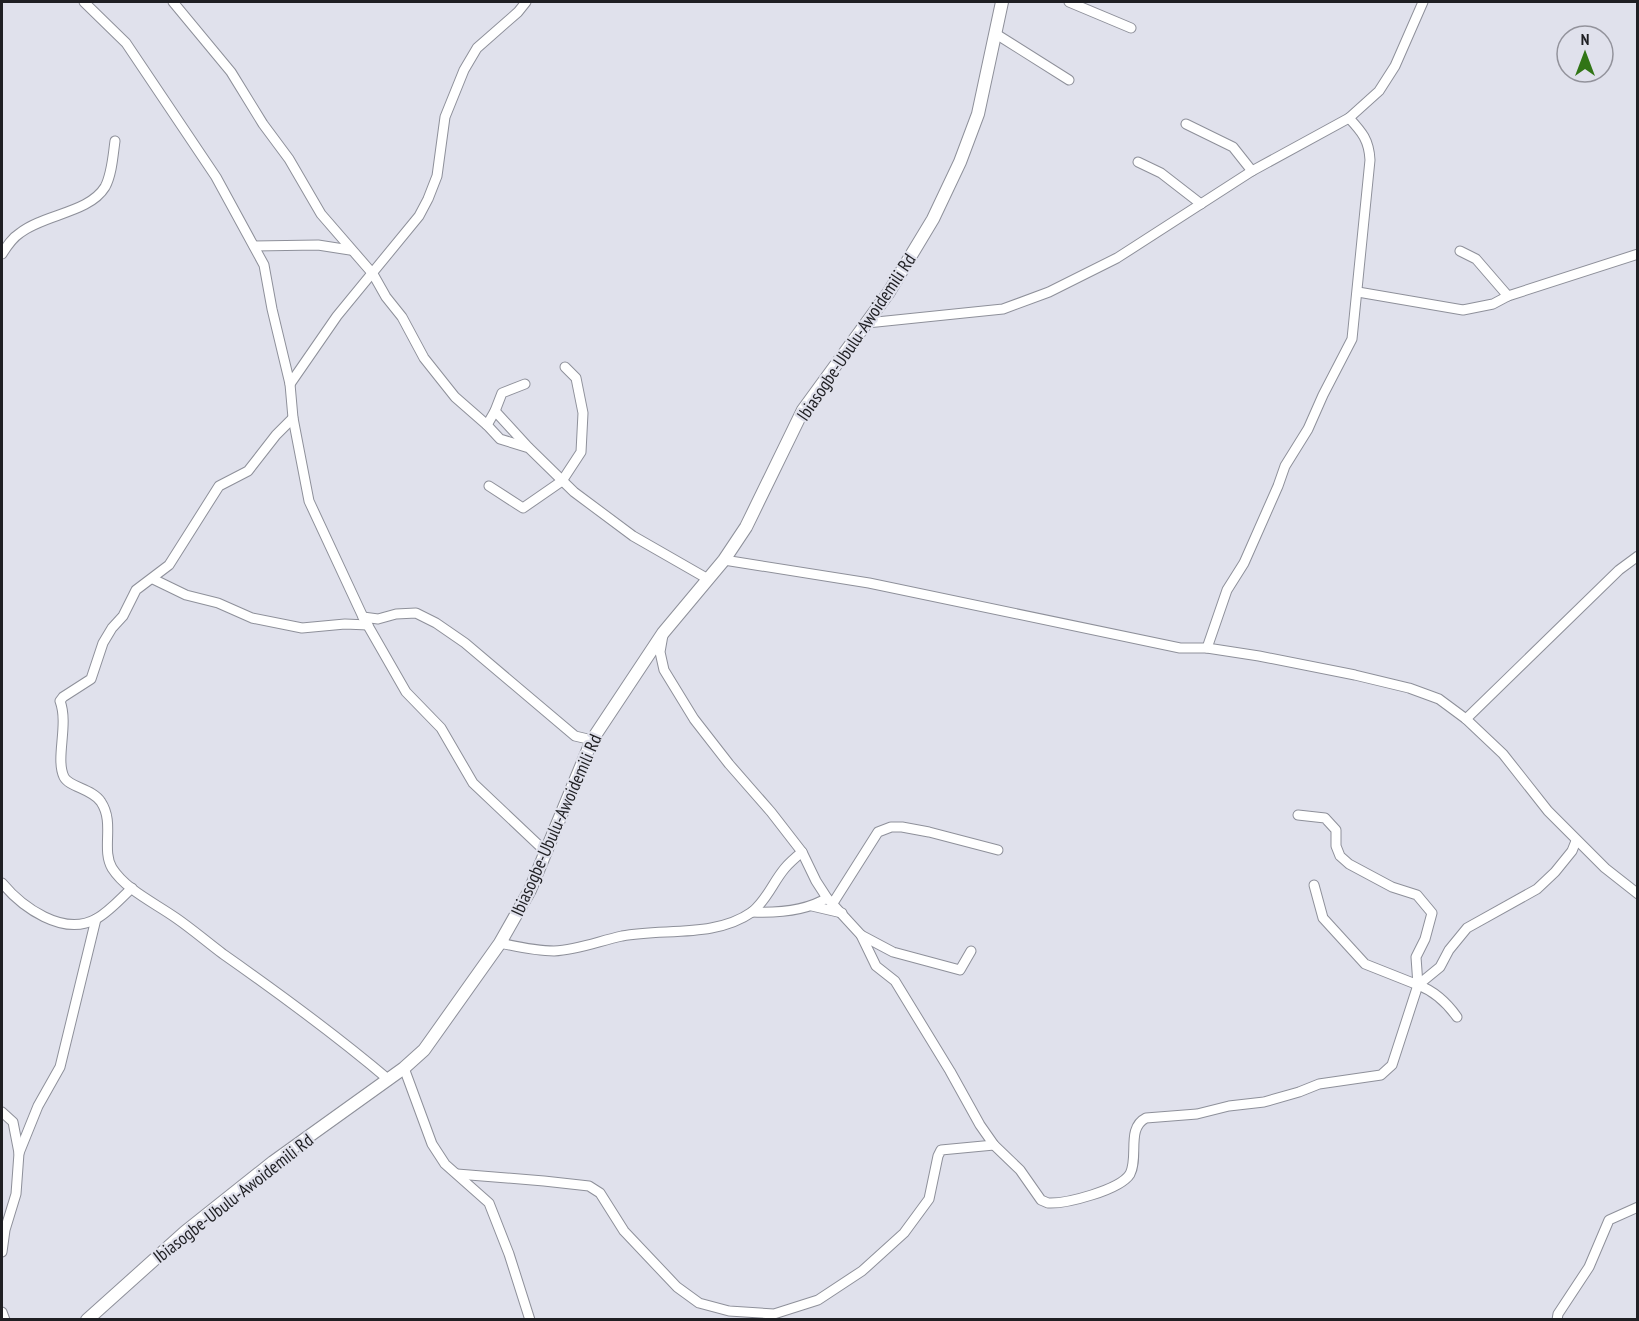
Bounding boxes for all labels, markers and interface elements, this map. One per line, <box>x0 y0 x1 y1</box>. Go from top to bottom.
north arrow <box>1555 24 1615 84</box>
text: N <box>1581 29 1589 49</box>
street label: Ibiasogbe-Ubulu-Awoidemili Rd <box>791 249 921 425</box>
street label: Ibiasogbe-Ubulu-Awoidemili Rd <box>505 730 607 920</box>
street label: Ibiasogbe-Ubulu-Awoidemili Rd <box>148 1128 318 1268</box>

